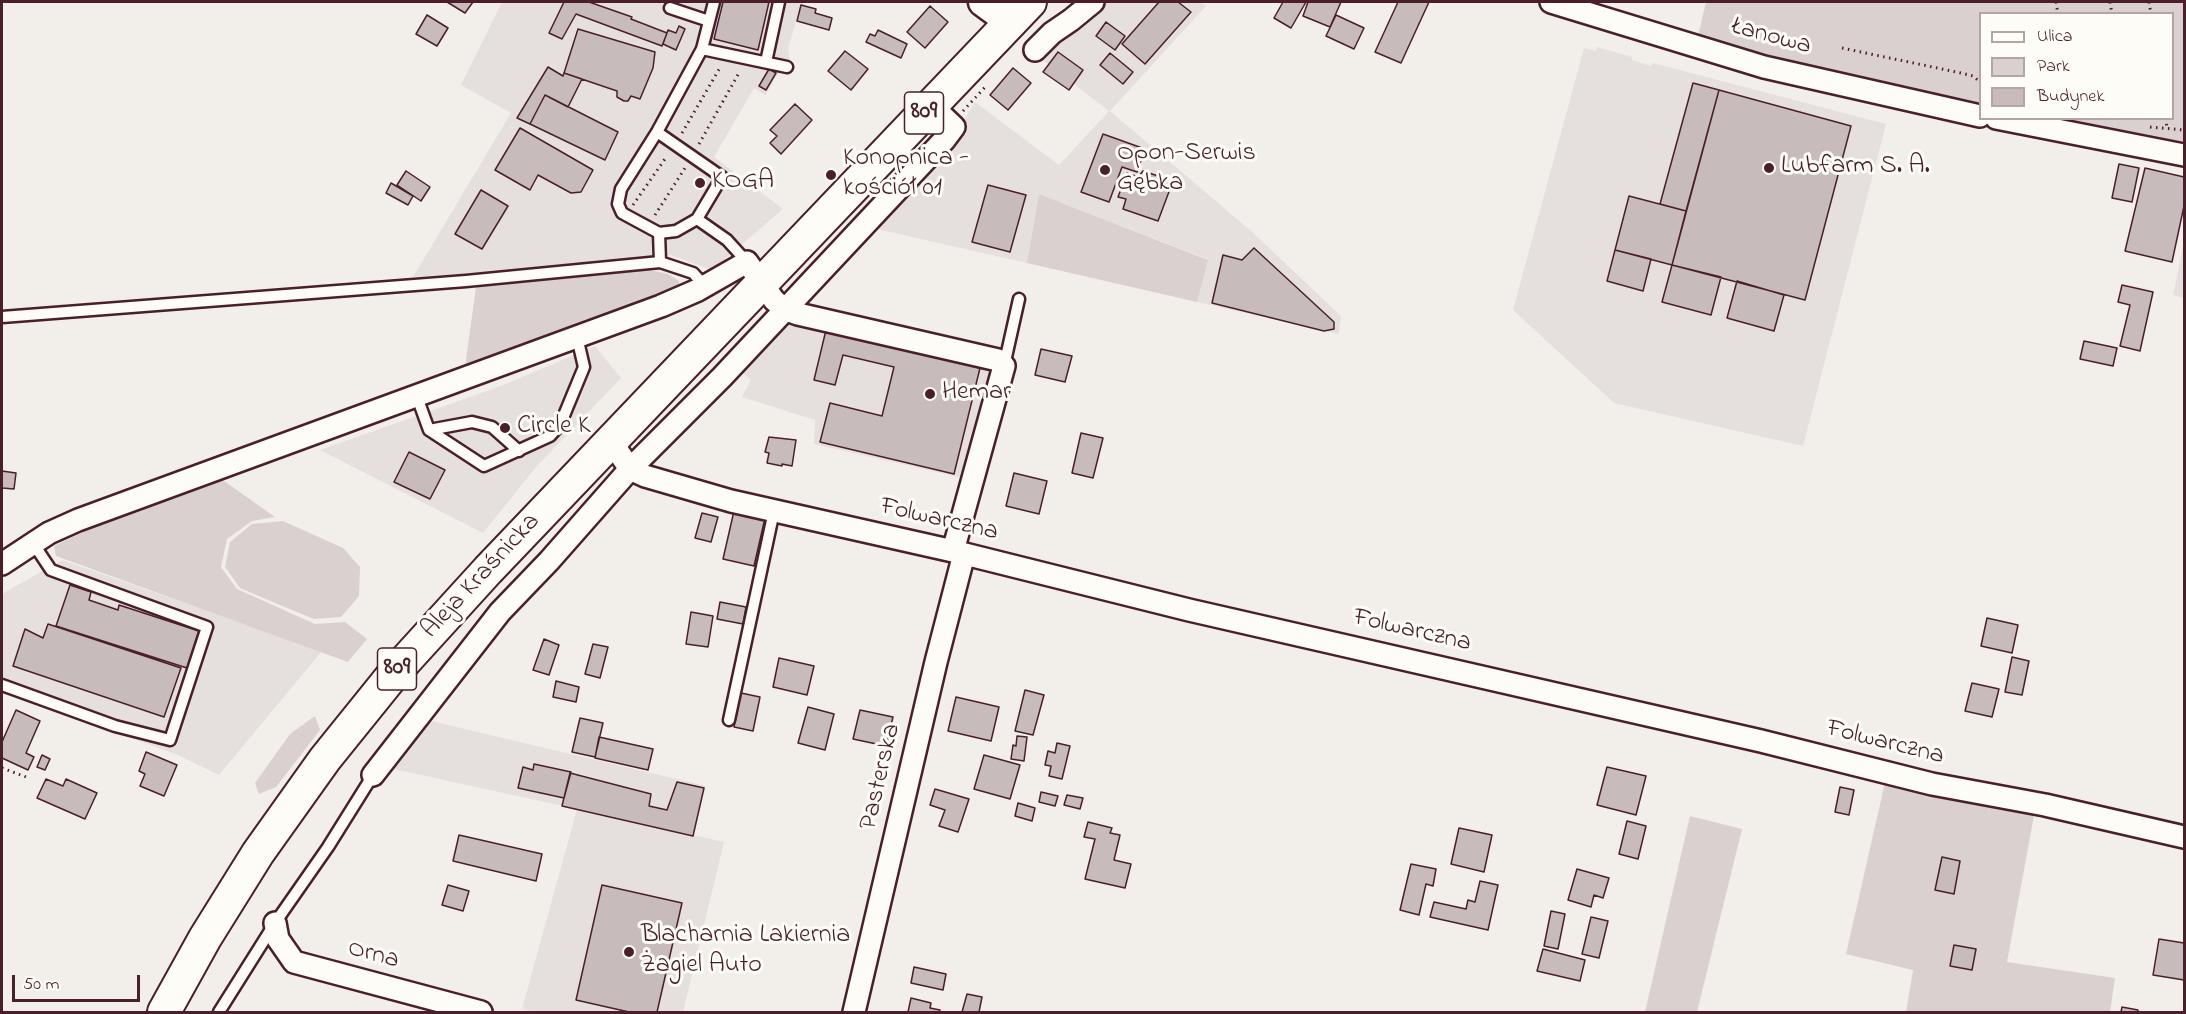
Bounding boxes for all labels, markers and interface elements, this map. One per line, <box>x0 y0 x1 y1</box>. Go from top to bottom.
street label: Łanowa <box>1728 12 1814 64</box>
legend <box>1979 12 2174 120</box>
text: Ulica <box>2037 24 2072 50</box>
text: Park <box>2037 54 2070 80</box>
text: Budynek <box>2037 84 2104 110</box>
road number: 809 <box>904 92 944 134</box>
place label: Opon-Serwis Gębka <box>1117 139 1256 200</box>
place label: Konopnica - kościół 01 <box>843 144 969 206</box>
place label: Lubfarm S. A. <box>1781 152 1930 184</box>
marker: Lubfarm S. A. <box>1762 161 1776 175</box>
marker: Opon-Serwis Gębka <box>1098 163 1112 177</box>
place label: KOGA <box>712 167 774 199</box>
marker: Konopnica - kościół 01 <box>824 168 838 182</box>
marker: KOGA <box>693 176 707 190</box>
place label: Hemar <box>942 378 1011 410</box>
marker: Hemar <box>923 387 937 401</box>
place label: Circle K <box>517 412 591 444</box>
marker: Circle K <box>498 421 512 435</box>
street label: Folwarczna <box>877 492 1001 550</box>
street label: Aleja Kraśnicka <box>416 508 548 646</box>
street label: Folwarczna <box>1350 603 1474 661</box>
road number: 809 <box>378 648 416 690</box>
street label: Folwarczna <box>1823 714 1947 774</box>
street label: Pasterska <box>855 721 909 833</box>
place label: Blacharnia Lakiernia Żagiel Auto <box>641 921 850 982</box>
street label: Orna <box>344 934 402 978</box>
marker: Blacharnia Lakiernia Żagiel Auto <box>622 945 636 959</box>
scale bar <box>15 963 142 1001</box>
text: 50 m <box>23 972 60 998</box>

